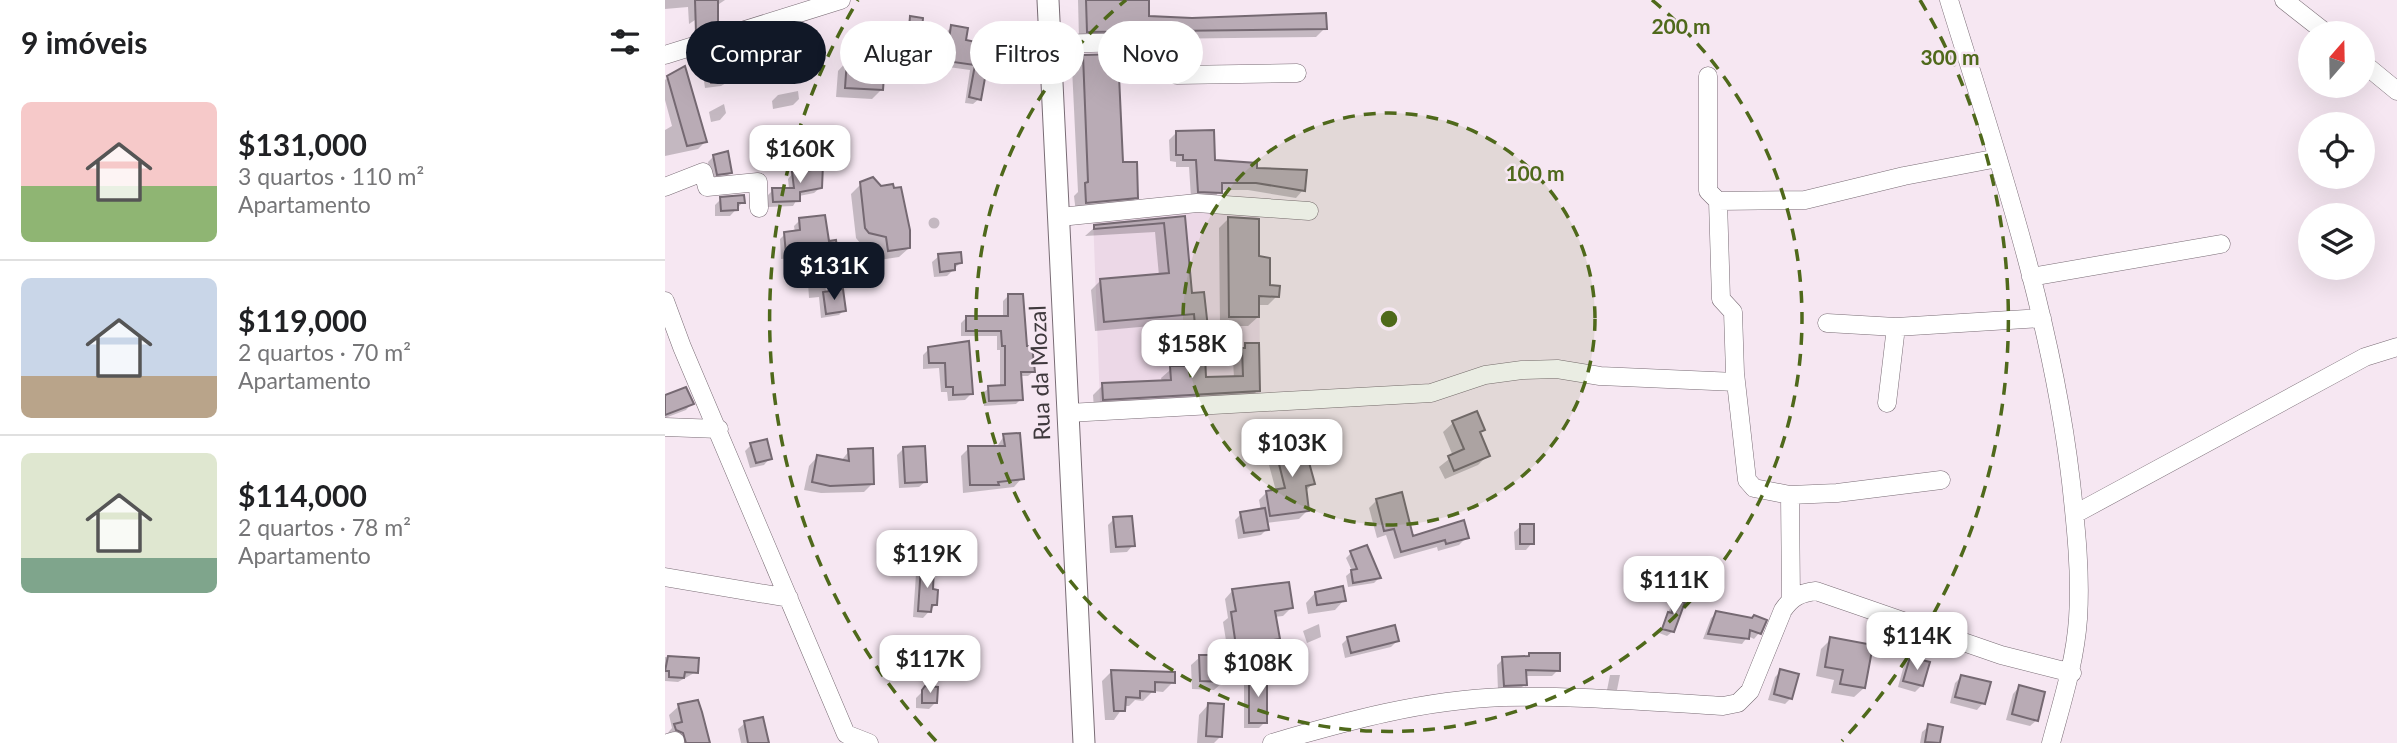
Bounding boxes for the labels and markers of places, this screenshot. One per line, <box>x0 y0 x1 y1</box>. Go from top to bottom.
pin: $160K <box>751 125 849 185</box>
pin: $131K <box>785 243 883 302</box>
centre of rings <box>1377 307 1401 331</box>
pin: $158K <box>1143 320 1241 380</box>
pin: $103K <box>1243 420 1341 479</box>
pin: $119K <box>878 530 976 590</box>
pin: $111K <box>1625 556 1723 616</box>
pin: $114K <box>1868 612 1966 672</box>
pin: $117K <box>881 636 979 695</box>
pin: $108K <box>1209 640 1307 699</box>

